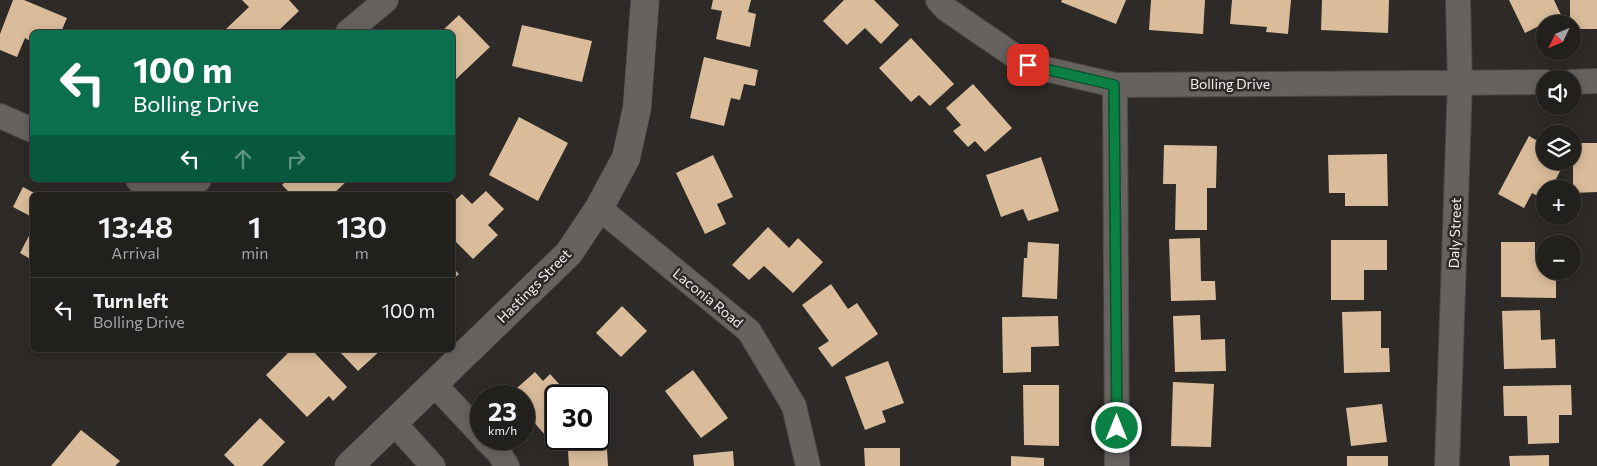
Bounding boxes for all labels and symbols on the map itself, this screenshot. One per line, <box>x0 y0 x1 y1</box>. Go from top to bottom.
north arrow <box>1536 15 1581 60</box>
pin <box>1007 44 1049 86</box>
street label: Bolling Drive <box>1190 75 1270 92</box>
street label: Daly Street <box>1445 197 1464 269</box>
street label: Hastings Street <box>493 245 574 326</box>
street label: Laconia Road <box>670 264 747 331</box>
speed limit sign: 30 <box>545 385 610 450</box>
position arrow <box>1090 401 1142 453</box>

